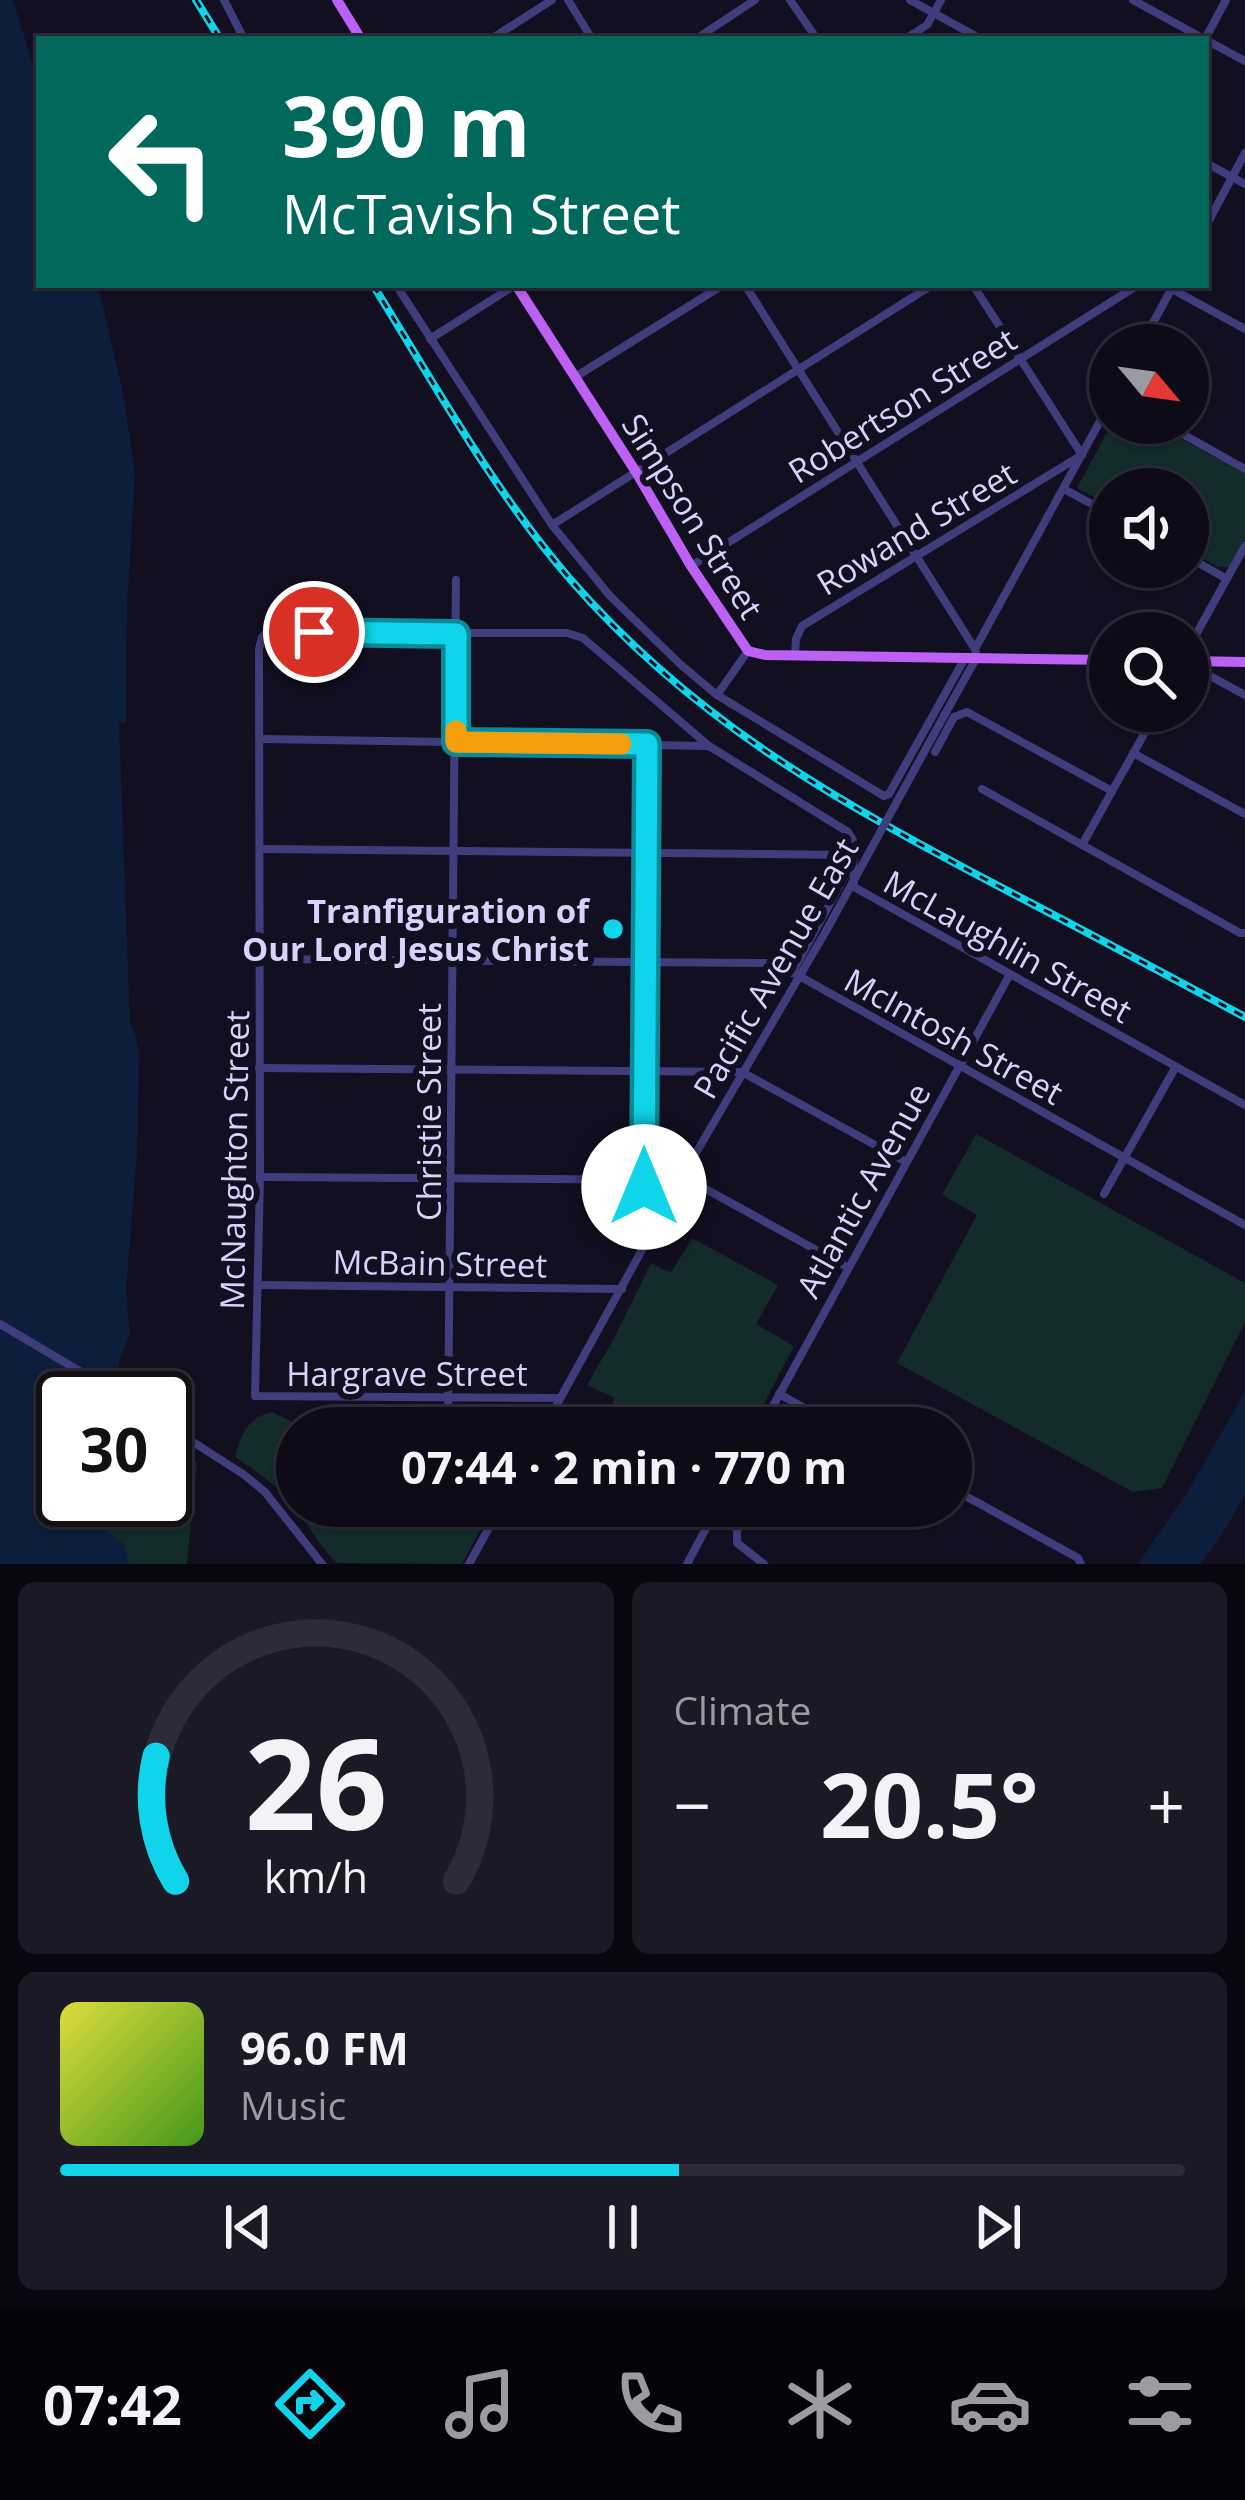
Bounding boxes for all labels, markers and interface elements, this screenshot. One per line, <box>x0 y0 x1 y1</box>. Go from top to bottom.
text: 390 m <box>282 67 530 182</box>
icon: left <box>84 84 240 240</box>
text: McTavish Street <box>282 176 681 250</box>
street label: Robertson Street <box>780 317 1024 493</box>
north arrow <box>1089 324 1209 444</box>
map controls <box>1089 324 1209 732</box>
street label: Simpson Street <box>612 405 774 627</box>
street label: Rowand Street <box>808 451 1024 605</box>
button: sound <box>1089 468 1209 588</box>
pin <box>263 581 365 683</box>
icon: arrive <box>281 599 347 665</box>
button: search <box>1089 612 1209 732</box>
street label: Pacific Avenue East <box>682 830 868 1106</box>
street label: McLaughlin Street <box>876 859 1140 1033</box>
place label: Tranfiguration of Our Lord Jesus Christ <box>242 888 591 971</box>
marker: Tranfiguration of Our Lord Jesus Christ <box>600 916 626 942</box>
street label: McIntosh Street <box>837 957 1071 1115</box>
street label: Christie Street <box>406 1003 451 1221</box>
street label: McNaughton Street <box>209 1010 259 1310</box>
street label: Atlantic Avenue <box>785 1075 941 1305</box>
position arrow <box>581 1124 707 1250</box>
street label: McBain Street <box>332 1239 548 1287</box>
street label: Hargrave Street <box>286 1351 528 1396</box>
speed limit sign: 30 <box>36 1371 192 1527</box>
text: 07:44 · 2 min · 770 m <box>401 1436 847 1497</box>
text: Climate <box>674 1683 811 1736</box>
text: 26 <box>244 1697 387 1867</box>
text: 20.5° <box>820 1742 1039 1864</box>
text: − <box>674 1759 711 1849</box>
text: + <box>1147 1759 1185 1849</box>
text: km/h <box>264 1847 368 1906</box>
text: 96.0 FM <box>240 2017 409 2078</box>
text: Music <box>240 2078 346 2131</box>
icon: previous <box>215 2194 281 2260</box>
icon: pause <box>590 2194 656 2260</box>
icon: next <box>965 2194 1031 2260</box>
icon: directions <box>268 2362 352 2446</box>
icon: music <box>438 2362 522 2446</box>
icon: phone <box>608 2362 692 2446</box>
icon: climate <box>778 2362 862 2446</box>
icon: car <box>948 2362 1032 2446</box>
icon: filters <box>1118 2362 1202 2446</box>
text: 07:42 <box>43 2367 182 2441</box>

